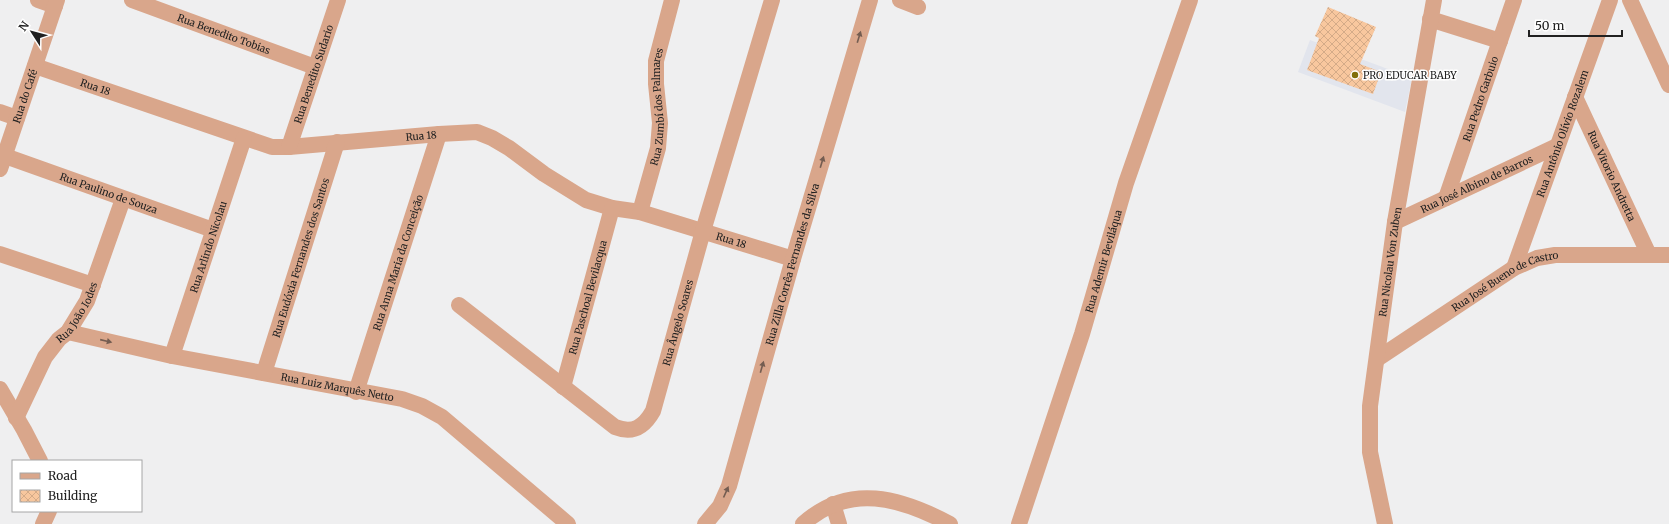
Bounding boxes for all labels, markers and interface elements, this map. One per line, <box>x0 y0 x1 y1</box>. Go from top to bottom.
street label: Rua Benedito Tobias <box>176 11 272 57</box>
north arrow <box>12 12 52 52</box>
scale bar <box>1529 12 1622 38</box>
text: N <box>16 18 32 34</box>
text: 50 m <box>1535 18 1564 33</box>
street label: Rua Benedito Sudario <box>291 23 336 125</box>
one-way arrow <box>856 31 862 43</box>
street label: Rua Zumbí dos Palmares <box>647 46 667 167</box>
street label: Rua Pedro Garbuio <box>1460 54 1501 143</box>
street label: Rua do Café <box>10 68 40 125</box>
street label: Rua Antônio Olívio Rozalem <box>1534 68 1591 199</box>
place label: PRO EDUCAR BABY <box>1363 69 1457 82</box>
marker: PRO EDUCAR BABY <box>1350 70 1360 80</box>
street label: Rua 18 <box>79 76 112 98</box>
street label: Rua 18 <box>405 128 437 144</box>
street label: Rua Vitorio Andretta <box>1585 129 1639 224</box>
street label: Rua José Albino de Barros <box>1418 152 1535 216</box>
one-way arrow <box>819 155 825 167</box>
street label: Rua Paulino de Souza <box>58 170 160 217</box>
street label: Rua Eudóxia Fernandes dos Santos <box>270 176 332 339</box>
street label: Rua Zilla Corrêa Fernandes da Silva <box>763 181 822 347</box>
street label: Rua Anna Maria da Conceição <box>370 193 426 332</box>
street label: Rua Arlindo Nicolau <box>187 199 230 294</box>
street label: Rua Nicolau Von Zuben <box>1376 206 1405 318</box>
street label: Rua Ademir Beviláqua <box>1083 208 1125 314</box>
street label: Rua 18 <box>714 230 748 251</box>
street label: Rua Paschoal Bevilacqua <box>566 238 610 356</box>
street label: Rua José Bueno de Castro <box>1449 249 1559 315</box>
street label: Rua Ângelo Soares <box>660 278 696 367</box>
street label: Rua João Iodes <box>54 280 100 346</box>
one-way arrow <box>99 339 112 345</box>
one-way arrow <box>759 361 765 373</box>
street label: Rua Luiz Marquês Netto <box>280 370 395 404</box>
legend <box>12 460 142 512</box>
text: Road <box>48 468 77 483</box>
one-way arrow <box>723 486 729 497</box>
text: Building <box>48 488 98 503</box>

